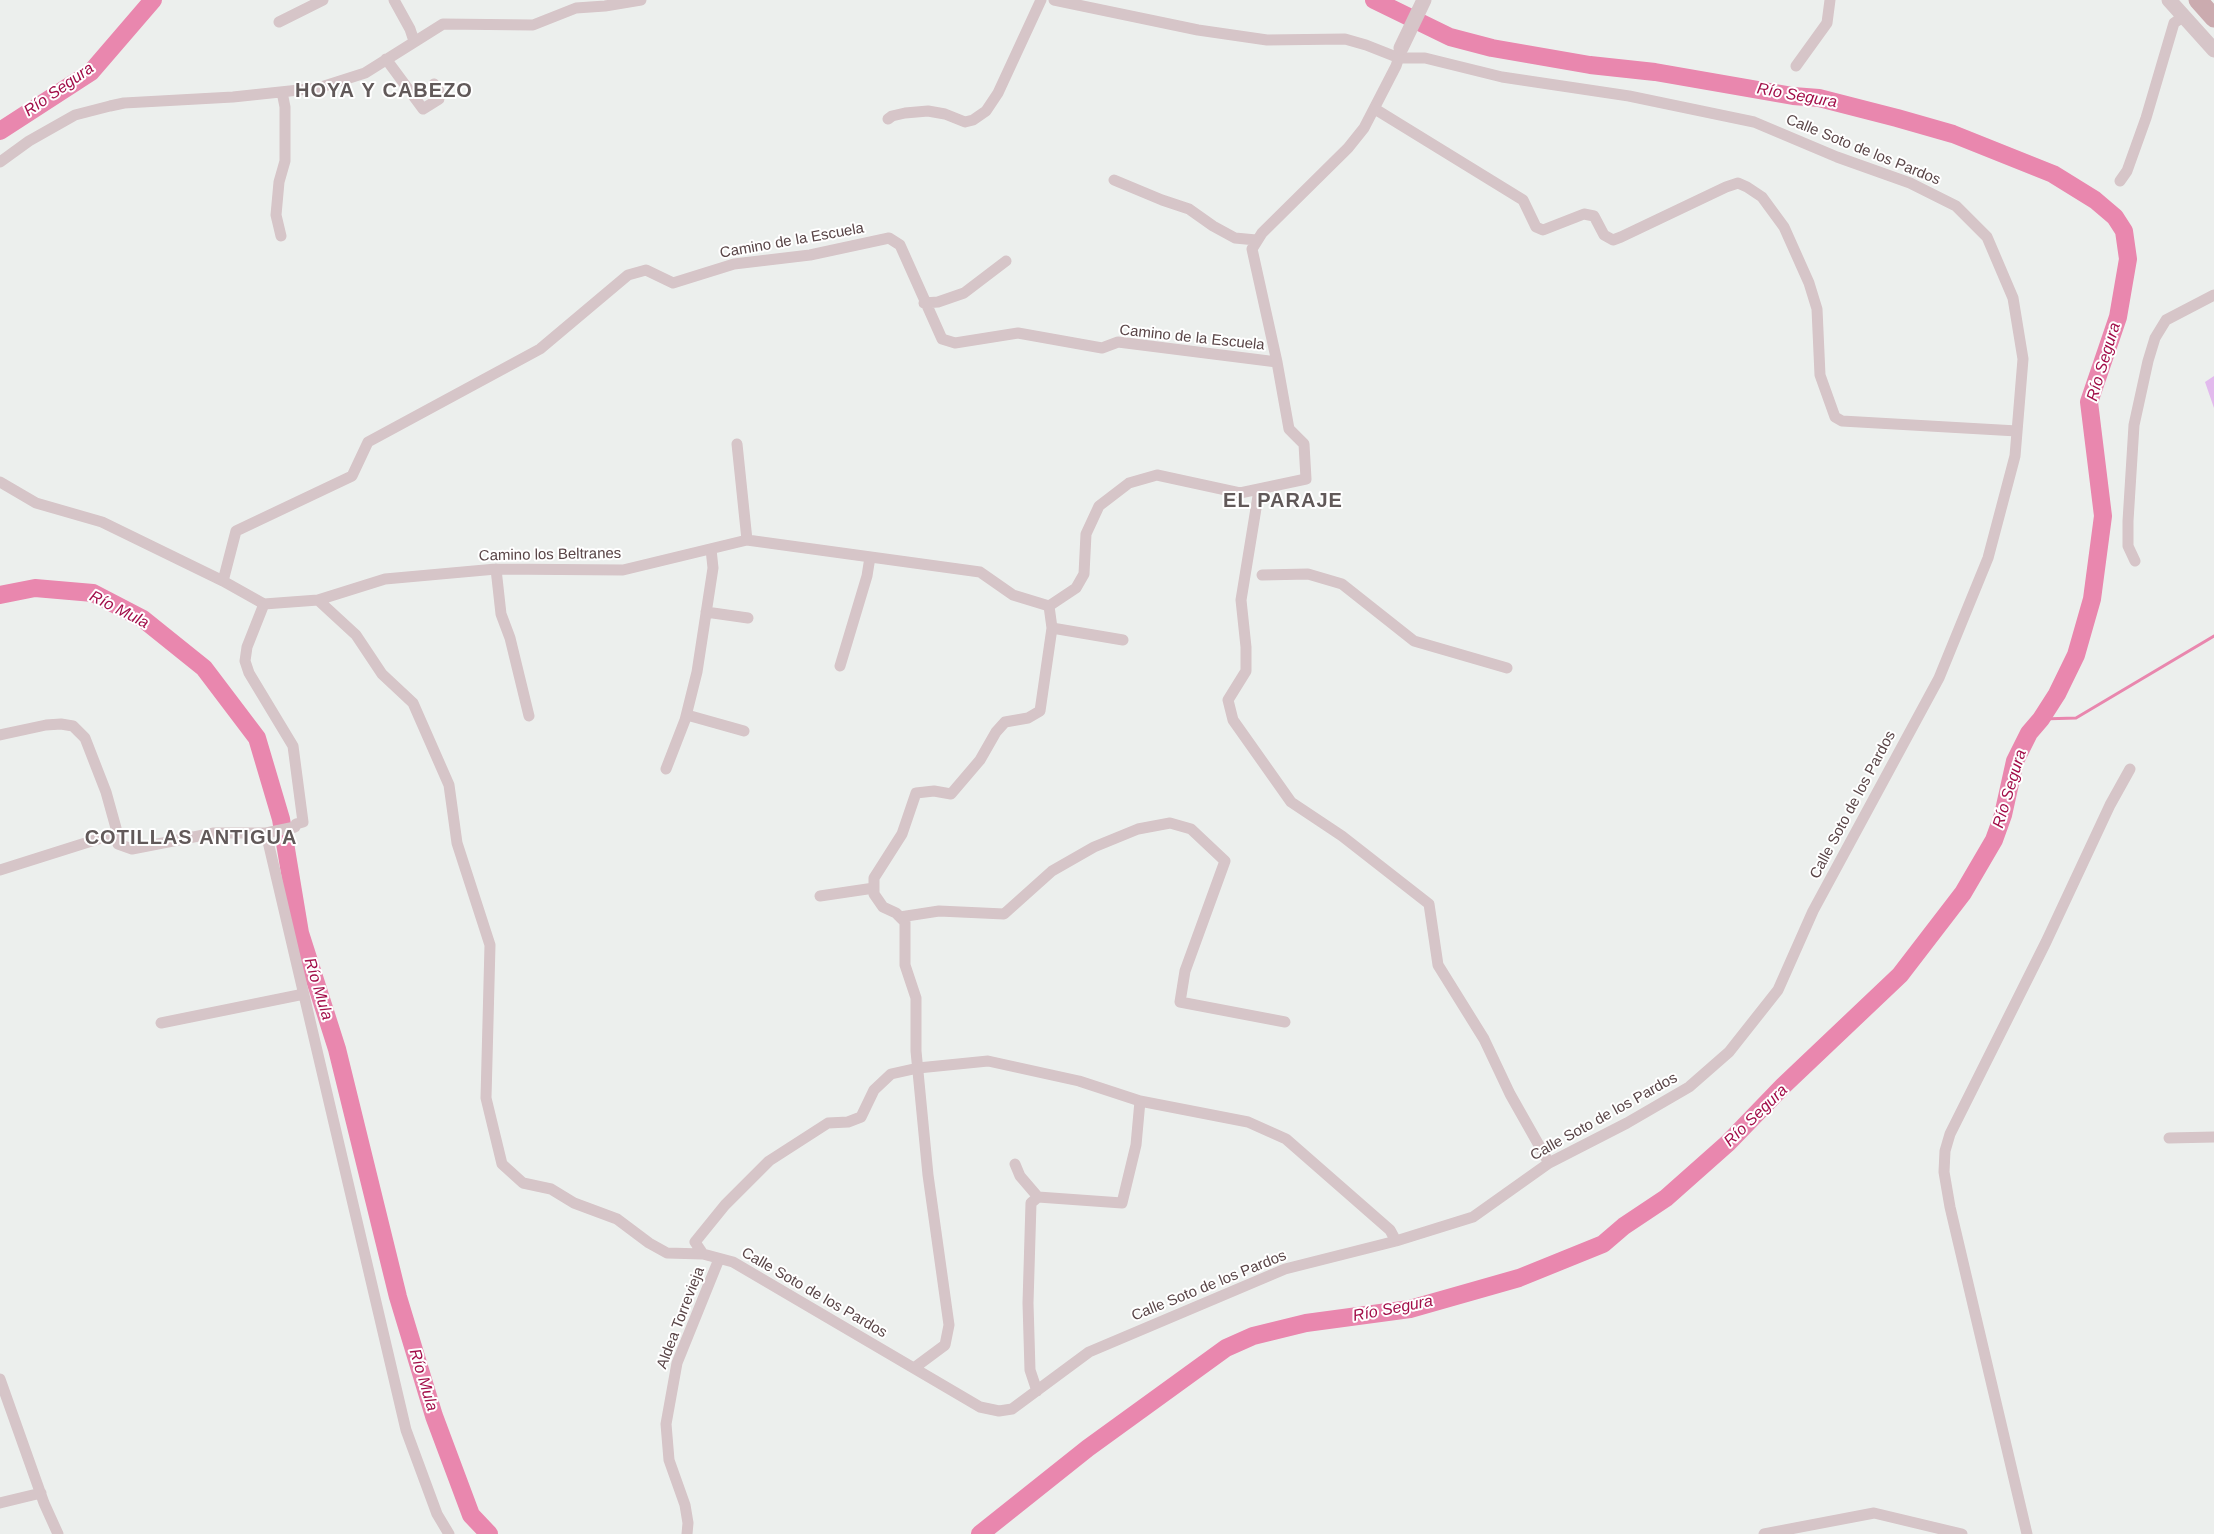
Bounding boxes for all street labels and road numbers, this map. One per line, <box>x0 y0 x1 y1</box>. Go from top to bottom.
street label: Calle Soto de los Pardos <box>1783 111 1943 189</box>
street label: Camino de la Escuela <box>719 219 865 263</box>
street label: Camino de la Escuela <box>1119 321 1265 355</box>
street label: Camino los Beltranes <box>479 545 621 565</box>
street label: Calle Soto de los Pardos <box>1806 728 1900 882</box>
street label: Calle Soto de los Pardos <box>1527 1069 1681 1165</box>
street label: Calle Soto de los Pardos <box>738 1244 890 1342</box>
street label: Calle Soto de los Pardos <box>1129 1247 1289 1325</box>
street label: Aldea Torrevieja <box>653 1265 709 1371</box>

